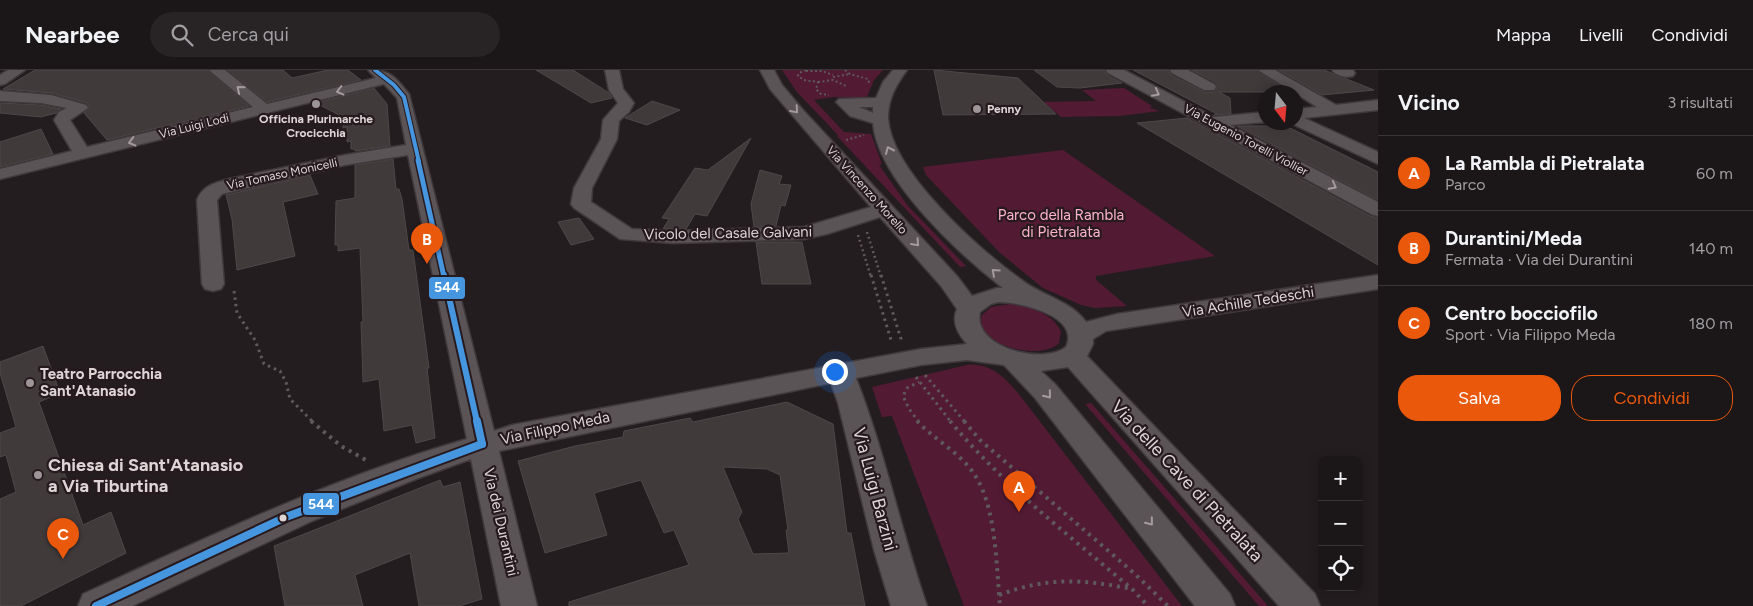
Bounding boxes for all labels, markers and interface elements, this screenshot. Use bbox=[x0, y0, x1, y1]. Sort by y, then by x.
search box bbox=[150, 12, 500, 57]
text: Nearbee bbox=[25, 20, 120, 49]
icon: search bbox=[168, 21, 196, 49]
text: Cerca qui bbox=[208, 23, 289, 46]
text: Mappa bbox=[1496, 24, 1551, 46]
text: Livelli bbox=[1579, 24, 1624, 46]
text: Condividi bbox=[1652, 24, 1728, 46]
one-way arrow bbox=[337, 85, 345, 95]
north arrow bbox=[1258, 85, 1303, 130]
one-way arrow bbox=[237, 87, 246, 95]
one-way arrow bbox=[1151, 87, 1160, 97]
text: Vicino bbox=[1398, 90, 1460, 115]
text: 3 risultati bbox=[1667, 93, 1733, 112]
marker: Officina Plurimarche Crocicchia bbox=[310, 98, 322, 110]
street label: Via Eugenio Torelli Viollier bbox=[1182, 101, 1310, 179]
place label: Penny bbox=[987, 102, 1021, 116]
marker: Penny bbox=[971, 103, 983, 115]
one-way arrow bbox=[789, 104, 798, 113]
street label: Via Luigi Lodi bbox=[158, 111, 230, 141]
place label: Officina Plurimarche Crocicchia bbox=[259, 112, 373, 140]
one-way arrow bbox=[127, 136, 136, 147]
street label: Via Vincenzo Morello bbox=[824, 143, 910, 237]
one-way arrow bbox=[885, 146, 895, 155]
text: La Rambla di Pietralata bbox=[1445, 152, 1645, 175]
street label: Via Tomaso Monicelli bbox=[225, 155, 339, 193]
text: A bbox=[1408, 164, 1420, 183]
text: 60 m bbox=[1696, 164, 1733, 183]
text: Parco bbox=[1445, 175, 1486, 194]
one-way arrow bbox=[1328, 180, 1337, 190]
park label: Parco della Rambla di Pietralata bbox=[998, 206, 1124, 241]
pin: B bbox=[411, 223, 443, 264]
street label: Vicolo del Casale Galvani bbox=[644, 223, 812, 243]
text: Durantini/Meda bbox=[1445, 227, 1582, 250]
one-way arrow bbox=[910, 238, 919, 247]
text: B bbox=[1409, 239, 1419, 258]
text: 140 m bbox=[1689, 239, 1733, 258]
text: Fermata · Via dei Durantini bbox=[1445, 250, 1633, 269]
one-way arrow bbox=[991, 269, 1000, 278]
line badge: 544 bbox=[428, 276, 466, 300]
text: 544 bbox=[434, 279, 460, 296]
street label: Via Achille Tedeschi bbox=[1181, 283, 1315, 321]
text: Centro bocciofilo bbox=[1445, 302, 1598, 325]
text: C bbox=[1408, 314, 1420, 333]
text: 180 m bbox=[1689, 314, 1733, 333]
text: Sport · Via Filippo Meda bbox=[1445, 325, 1615, 344]
your location bbox=[822, 359, 848, 385]
place label: Teatro Parrocchia Sant'Atanasio bbox=[40, 365, 162, 400]
button: Salva bbox=[1398, 375, 1561, 421]
button: Condividi bbox=[1571, 375, 1733, 421]
marker: Teatro Parrocchia Sant'Atanasio bbox=[24, 377, 36, 389]
one-way arrow bbox=[1042, 389, 1051, 398]
street label: Via delle Cave di Pietralata bbox=[1106, 396, 1268, 566]
street label: Via Filippo Meda bbox=[499, 408, 611, 448]
street label: Via Luigi Barzini bbox=[848, 425, 902, 553]
place label: Chiesa di Sant'Atanasio a Via Tiburtina bbox=[48, 454, 243, 497]
map controls bbox=[1318, 456, 1363, 591]
button: + bbox=[1318, 456, 1363, 501]
street label: Via dei Durantini bbox=[480, 466, 522, 578]
marker: Chiesa di Sant'Atanasio a Via Tiburtina bbox=[32, 469, 44, 481]
pin: A bbox=[1003, 471, 1035, 512]
line badge: 544 bbox=[302, 492, 340, 516]
text: 544 bbox=[308, 496, 334, 513]
button: − bbox=[1318, 501, 1363, 546]
unlabelled marker bbox=[278, 513, 288, 523]
one-way arrow bbox=[1144, 516, 1153, 525]
pin: C bbox=[47, 518, 79, 559]
button: locate bbox=[1318, 546, 1363, 591]

